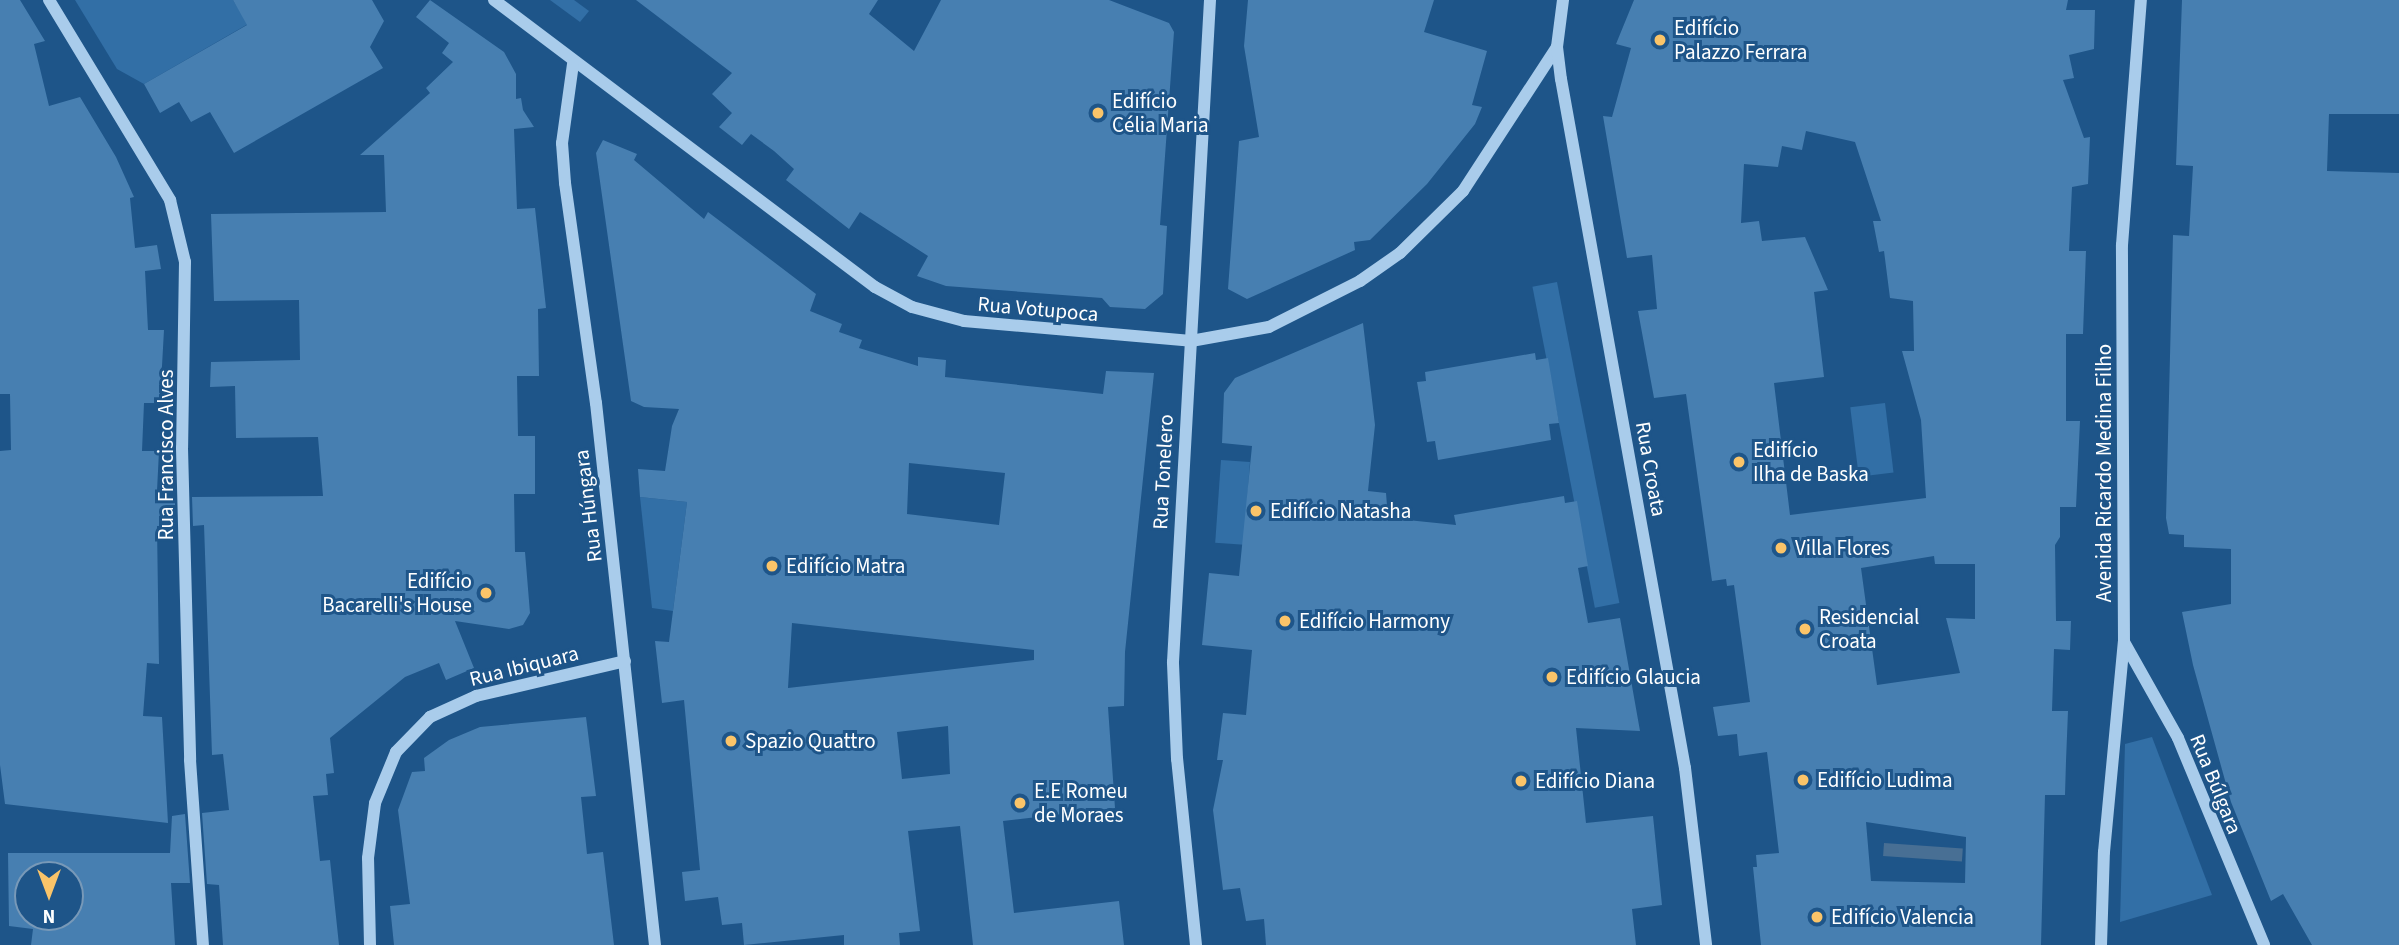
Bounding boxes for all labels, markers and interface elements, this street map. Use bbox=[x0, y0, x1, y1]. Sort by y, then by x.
place label: Edifício Palazzo Ferrara bbox=[1674, 15, 1807, 65]
marker: Edifício Palazzo Ferrara bbox=[1652, 32, 1668, 48]
place label: Edifício Célia Maria bbox=[1112, 88, 1209, 138]
marker: Edifício Célia Maria bbox=[1090, 105, 1106, 121]
street label: Rua Votupoca bbox=[977, 291, 1099, 327]
street label: Avenida Ricardo Medina Filho bbox=[2091, 344, 2117, 602]
street label: Rua Francisco Alves bbox=[153, 370, 179, 540]
street label: Rua Tonelero bbox=[1147, 414, 1179, 530]
street label: Rua Croata bbox=[1630, 420, 1672, 518]
place label: Edifício Ilha de Baska bbox=[1753, 437, 1869, 487]
street label: Rua Húngara bbox=[569, 448, 607, 564]
marker: Edifício Ilha de Baska bbox=[1731, 454, 1747, 470]
place label: Edifício Natasha bbox=[1270, 498, 1411, 524]
marker: Edifício Natasha bbox=[1248, 503, 1264, 519]
place label: Villa Flores bbox=[1795, 535, 1890, 561]
marker: Villa Flores bbox=[1773, 540, 1789, 556]
place label: Edifício Matra bbox=[786, 553, 905, 579]
marker: Edifício Matra bbox=[764, 558, 780, 574]
place label: Edifício Bacarelli's House bbox=[322, 568, 472, 618]
marker: Edifício Bacarelli's House bbox=[478, 585, 494, 601]
place label: Residencial Croata bbox=[1819, 604, 1919, 654]
place label: Edifício Harmony bbox=[1299, 608, 1450, 634]
marker: Edifício Harmony bbox=[1277, 613, 1293, 629]
marker: Residencial Croata bbox=[1797, 621, 1813, 637]
street label: Rua Ibiquara bbox=[467, 640, 581, 692]
place label: Edifício Glaucia bbox=[1566, 664, 1701, 690]
marker: Edifício Glaucia bbox=[1544, 669, 1560, 685]
place label: Spazio Quattro bbox=[745, 728, 876, 754]
street label: Rua Búlgara bbox=[2185, 730, 2247, 838]
marker: Spazio Quattro bbox=[723, 733, 739, 749]
place label: Edifício Ludima bbox=[1817, 767, 1953, 793]
place label: Edifício Diana bbox=[1535, 768, 1655, 794]
marker: Edifício Ludima bbox=[1795, 772, 1811, 788]
marker: Edifício Diana bbox=[1513, 773, 1529, 789]
place label: E.E Romeu de Moraes bbox=[1034, 778, 1128, 828]
marker: E.E Romeu de Moraes bbox=[1012, 795, 1028, 811]
north arrow bbox=[14, 861, 84, 931]
text: N bbox=[43, 902, 55, 929]
place label: Edifício Valencia bbox=[1831, 904, 1974, 930]
marker: Edifício Valencia bbox=[1809, 909, 1825, 925]

